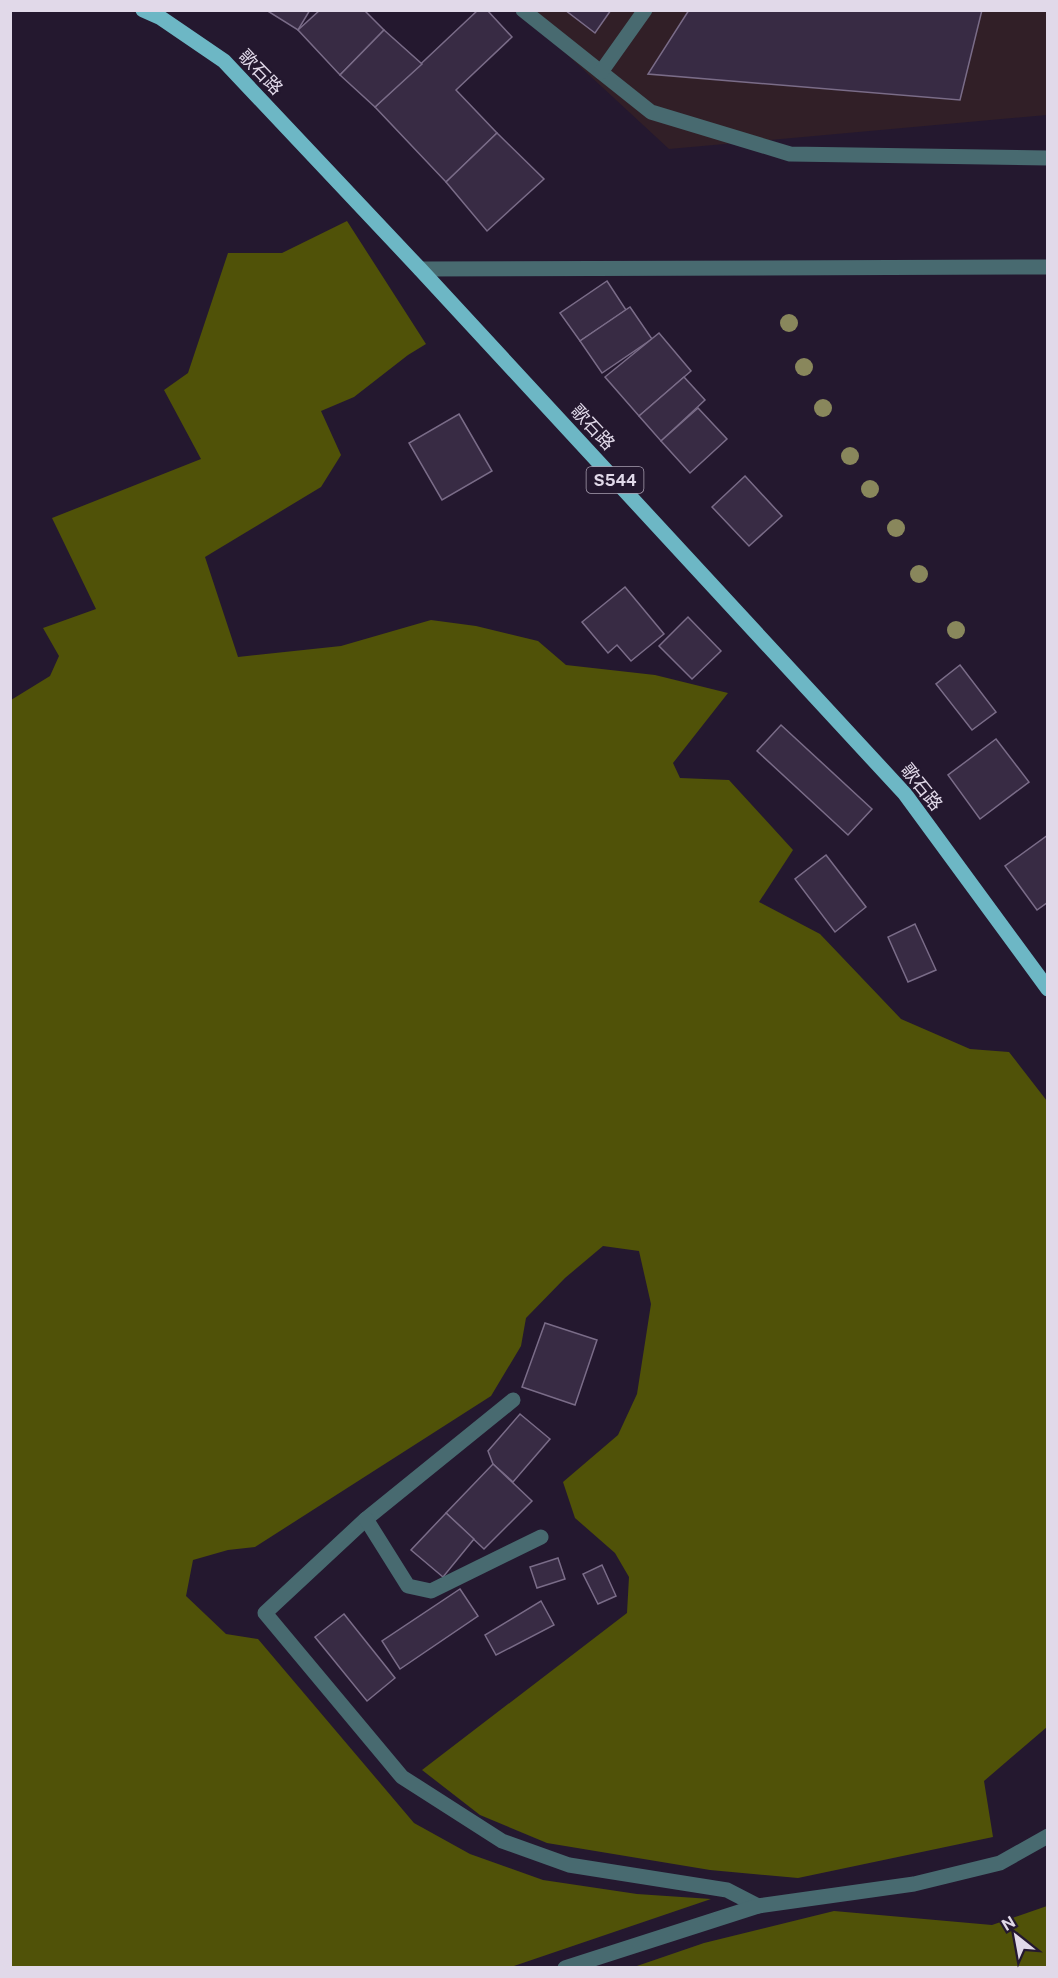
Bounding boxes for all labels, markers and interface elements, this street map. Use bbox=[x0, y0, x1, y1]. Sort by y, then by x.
street label: 歌石路 bbox=[235, 45, 287, 99]
street label: 歌石路 bbox=[567, 400, 619, 454]
road number: S544 bbox=[586, 467, 644, 493]
street label: 歌石路 bbox=[897, 759, 947, 815]
north arrow bbox=[986, 1906, 1046, 1966]
text: N bbox=[998, 1912, 1019, 1935]

